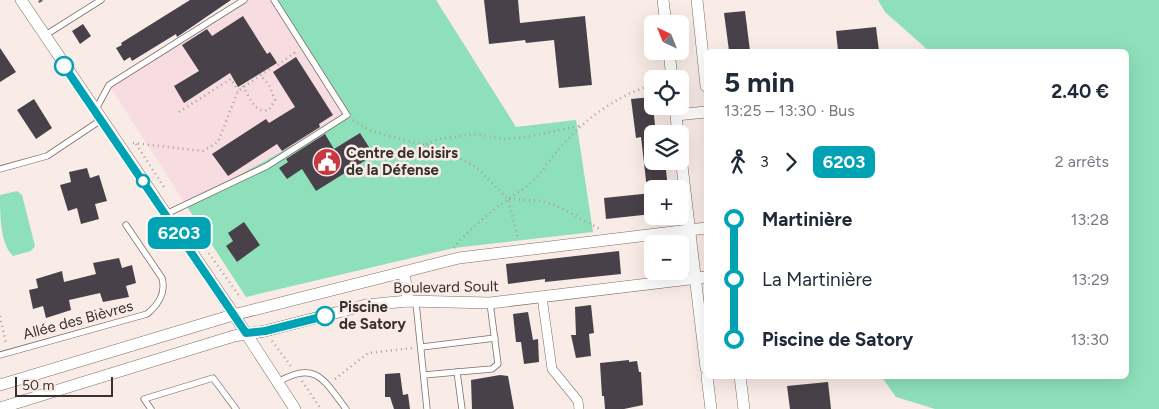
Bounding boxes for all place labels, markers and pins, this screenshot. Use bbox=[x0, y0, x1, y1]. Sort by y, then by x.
unlabelled marker bbox=[54, 56, 74, 76]
place label: Centre de loisirs de la Défense bbox=[346, 144, 458, 179]
public building icon: Centre de loisirs de la Défense bbox=[312, 147, 342, 177]
unlabelled marker bbox=[136, 174, 150, 188]
place label: Piscine de Satory bbox=[339, 298, 406, 333]
marker: Piscine de Satory bbox=[315, 306, 335, 326]

